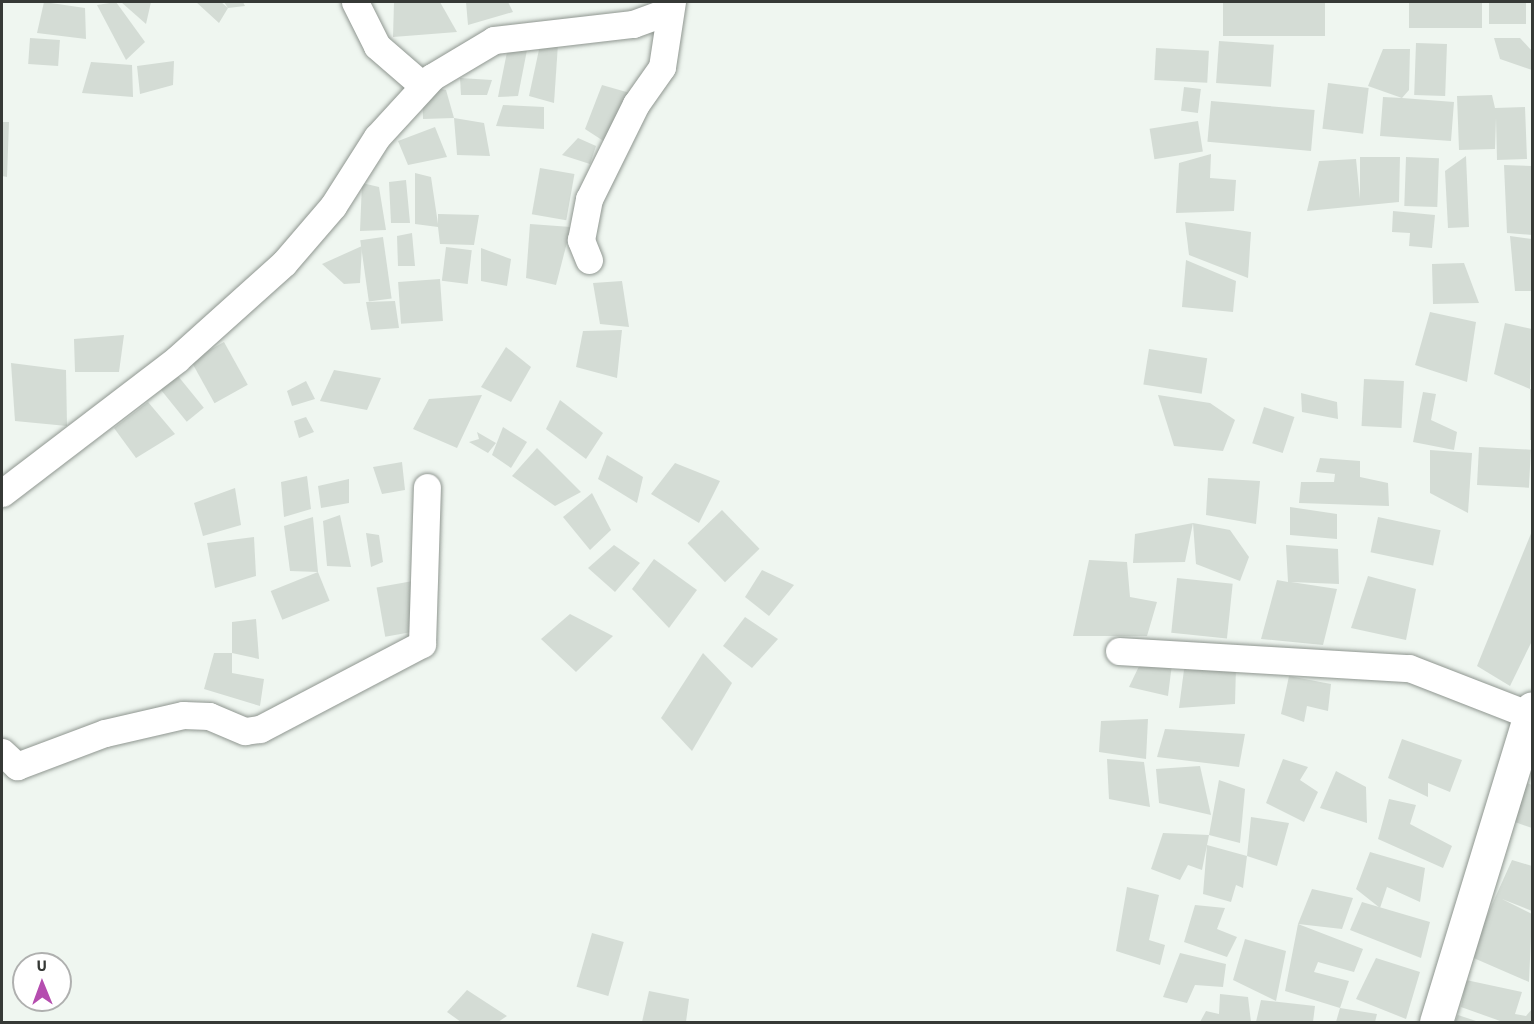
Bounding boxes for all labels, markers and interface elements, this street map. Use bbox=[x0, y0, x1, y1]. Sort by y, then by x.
north arrow bbox=[12, 952, 72, 1012]
text: U bbox=[36, 955, 47, 977]

